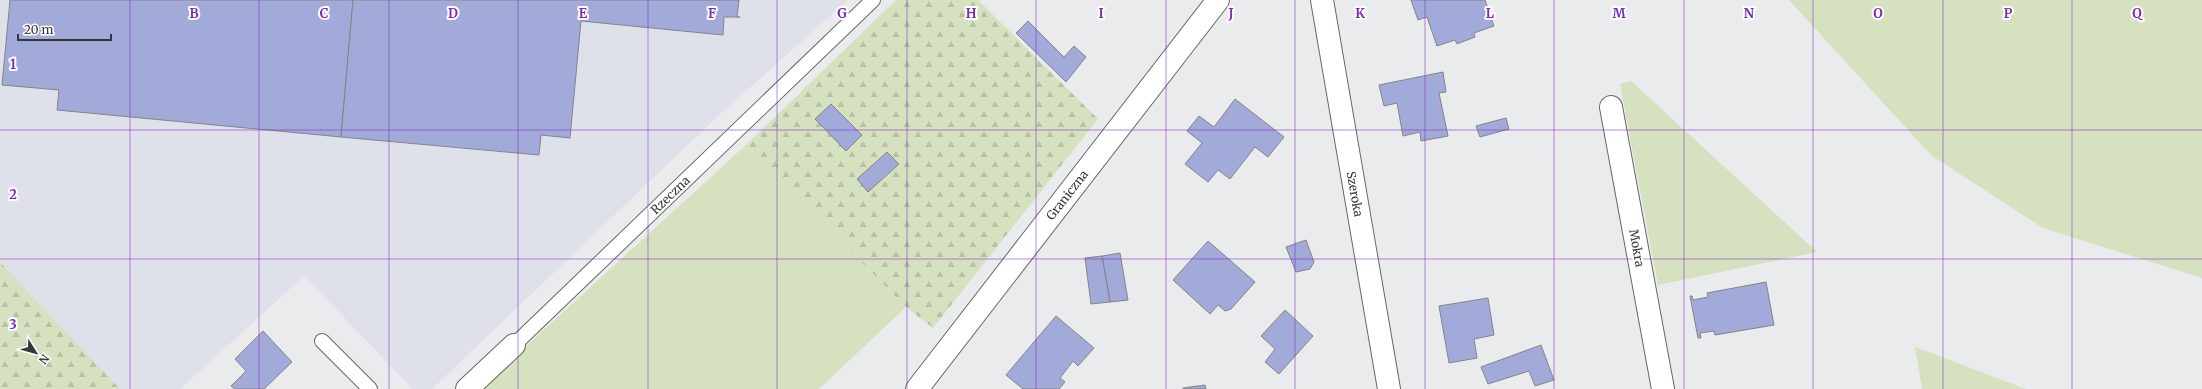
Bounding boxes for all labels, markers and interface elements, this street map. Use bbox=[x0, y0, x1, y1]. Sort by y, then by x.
text: B bbox=[189, 5, 199, 22]
text: C bbox=[320, 5, 329, 22]
text: D bbox=[448, 5, 458, 22]
text: E bbox=[579, 5, 588, 22]
text: F bbox=[708, 5, 716, 22]
text: G bbox=[837, 5, 847, 22]
text: H bbox=[966, 5, 977, 22]
text: I bbox=[1098, 5, 1104, 22]
text: J bbox=[1227, 5, 1234, 22]
text: K bbox=[1355, 5, 1365, 22]
text: L bbox=[1486, 5, 1495, 22]
text: M bbox=[1612, 5, 1626, 22]
text: N bbox=[1744, 5, 1755, 22]
text: O bbox=[1873, 5, 1883, 22]
text: P bbox=[2004, 5, 2013, 22]
text: Q bbox=[2132, 5, 2143, 22]
scale bar bbox=[18, 16, 111, 42]
text: 20 m bbox=[24, 22, 53, 37]
text: 1 bbox=[10, 56, 16, 73]
street label: Graniczna bbox=[1043, 167, 1091, 223]
street label: Szeroka bbox=[1344, 170, 1366, 218]
street label: Rzeczna bbox=[647, 172, 693, 217]
text: 2 bbox=[9, 186, 17, 203]
street label: Mokra bbox=[1626, 228, 1648, 269]
text: 3 bbox=[9, 316, 17, 333]
north arrow bbox=[16, 333, 56, 373]
text: N bbox=[36, 351, 52, 367]

